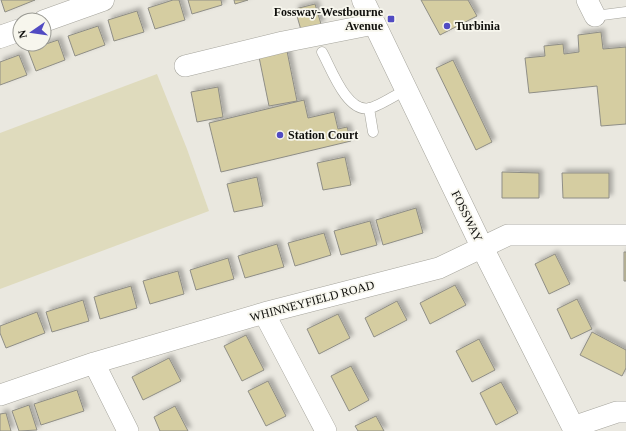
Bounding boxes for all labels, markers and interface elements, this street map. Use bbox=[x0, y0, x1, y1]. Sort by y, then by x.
place label: Fossway-Westbourne Avenue bbox=[274, 5, 384, 33]
north arrow bbox=[12, 12, 52, 52]
marker: Fossway-Westbourne Avenue bbox=[386, 14, 396, 24]
place label: Turbinia bbox=[455, 19, 500, 33]
marker: Turbinia bbox=[442, 21, 452, 31]
text: N bbox=[16, 29, 29, 39]
place label: Station Court bbox=[288, 128, 358, 142]
marker: Station Court bbox=[275, 130, 285, 140]
street label: FOSSWAY bbox=[449, 188, 485, 244]
street label: WHINNEYFIELD ROAD bbox=[248, 278, 376, 324]

